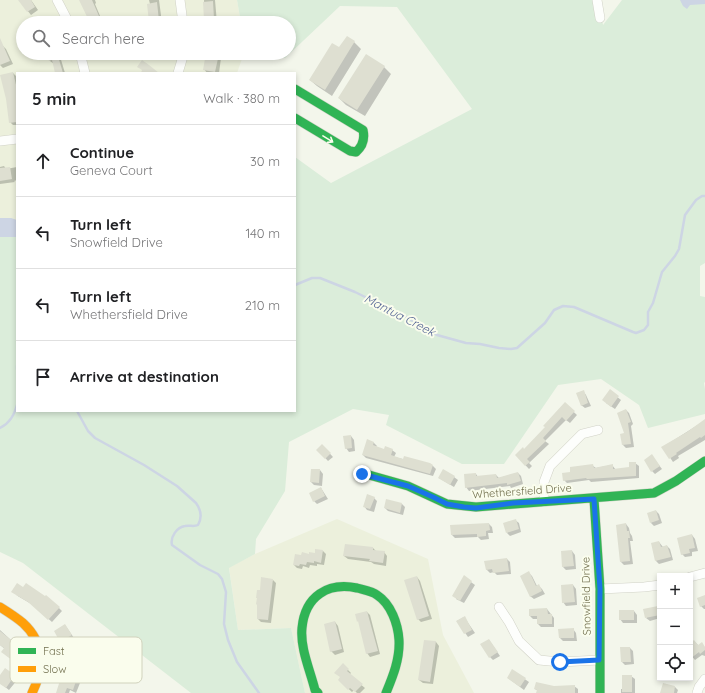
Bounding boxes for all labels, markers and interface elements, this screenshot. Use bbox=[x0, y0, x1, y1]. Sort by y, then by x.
search box bbox=[16, 16, 296, 60]
icon: search bbox=[30, 27, 52, 49]
text: Search here bbox=[62, 29, 145, 48]
text: 5 min bbox=[32, 88, 76, 109]
text: Walk · 380 m bbox=[203, 90, 280, 106]
one-way arrow bbox=[322, 135, 333, 143]
text: Continue bbox=[70, 143, 134, 162]
icon: ahead bbox=[32, 150, 54, 172]
text: 30 m bbox=[250, 153, 280, 169]
text: Geneva Court bbox=[70, 162, 153, 178]
text: Turn left bbox=[70, 215, 132, 234]
icon: left bbox=[32, 222, 54, 244]
text: 140 m bbox=[245, 225, 280, 241]
text: Snowfield Drive bbox=[70, 234, 163, 250]
text: Turn left bbox=[70, 287, 132, 306]
water label: Mantua Creek bbox=[362, 291, 439, 340]
icon: left bbox=[32, 294, 54, 316]
text: 210 m bbox=[245, 297, 280, 313]
text: Whethersfield Drive bbox=[70, 306, 188, 322]
icon: arrive bbox=[32, 366, 54, 388]
text: Arrive at destination bbox=[70, 367, 219, 386]
route end bbox=[353, 465, 371, 483]
street label: Whethersfield Drive bbox=[472, 481, 572, 501]
street label: Snowfield Drive bbox=[578, 557, 594, 635]
map controls bbox=[657, 573, 693, 681]
button: + bbox=[657, 573, 693, 609]
button: − bbox=[657, 609, 693, 645]
legend bbox=[10, 637, 142, 683]
text: Fast bbox=[43, 644, 65, 658]
button: locate bbox=[657, 645, 693, 681]
route start bbox=[551, 653, 569, 671]
text: Slow bbox=[43, 662, 67, 676]

